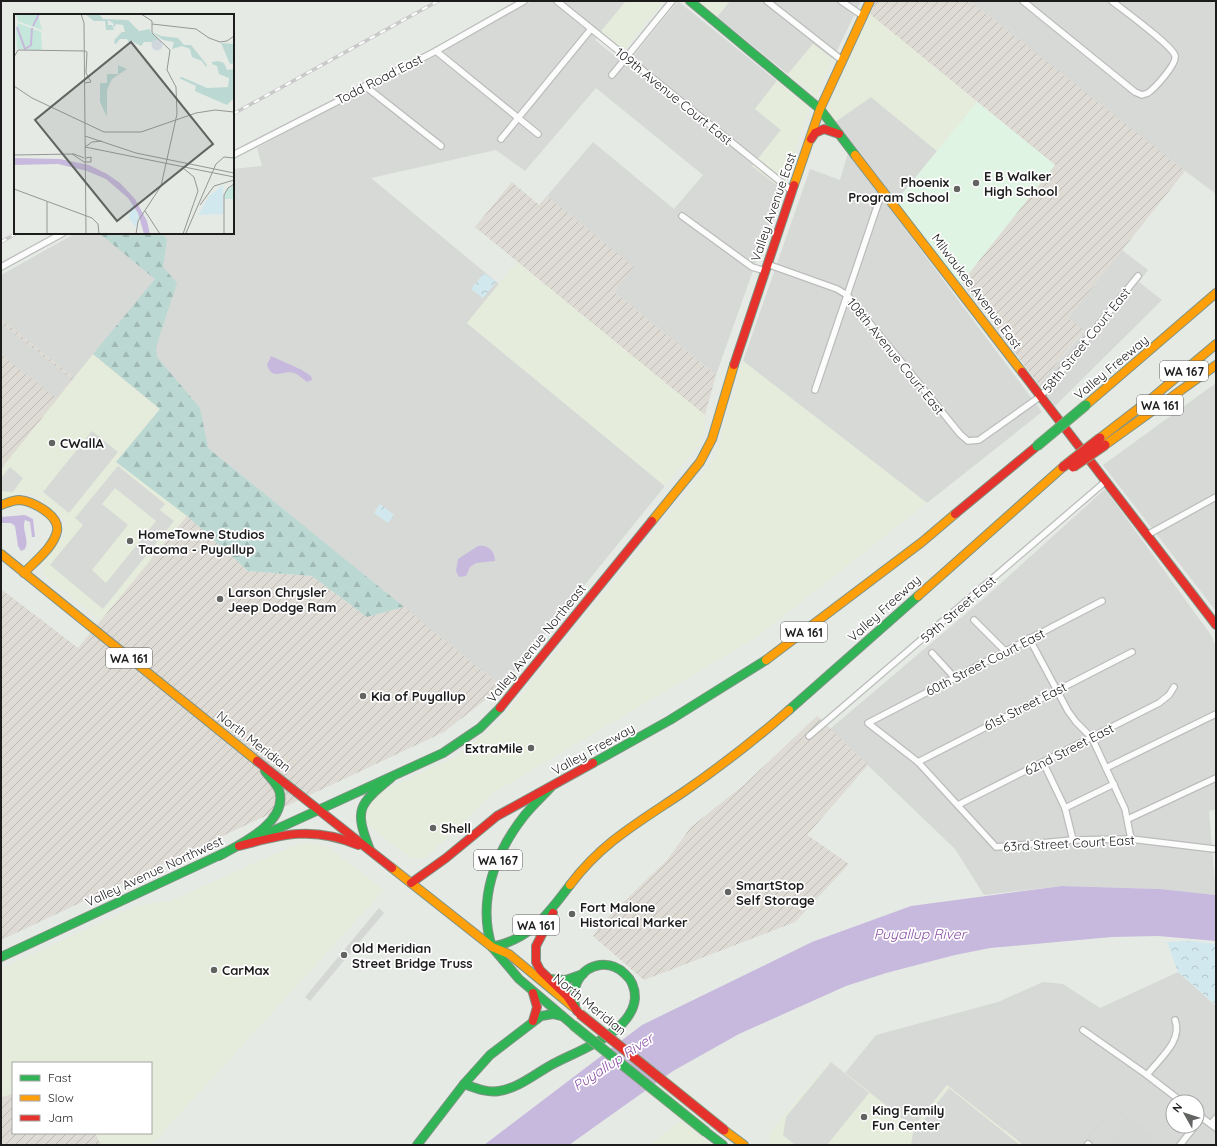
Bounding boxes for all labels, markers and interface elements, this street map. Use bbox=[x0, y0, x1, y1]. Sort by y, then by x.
inset map bbox=[14, 14, 234, 234]
street label: 109th Avenue Court East bbox=[612, 44, 736, 148]
street label: Todd Road East bbox=[333, 50, 425, 108]
street label: Valley Avenue East bbox=[747, 150, 799, 264]
place label: E B Walker High School bbox=[984, 168, 1058, 199]
place label: Phoenix Program School bbox=[848, 174, 950, 205]
marker: E B Walker High School bbox=[971, 178, 981, 188]
marker: Phoenix Program School bbox=[952, 184, 962, 194]
street label: Milwaukee Avenue East bbox=[928, 230, 1026, 352]
street label: 58th Street Court East bbox=[1039, 284, 1133, 396]
street label: 108th Avenue Court East bbox=[844, 294, 948, 418]
street label: Valley Freeway bbox=[1071, 331, 1151, 403]
road number: WA 167 bbox=[1160, 361, 1208, 381]
road number: WA 161 bbox=[1137, 395, 1183, 415]
place label: CWallA bbox=[60, 435, 104, 451]
marker: CWallA bbox=[47, 438, 57, 448]
place label: HomeTowne Studios Tacoma - Puyallup bbox=[138, 526, 265, 557]
marker: HomeTowne Studios Tacoma - Puyallup bbox=[125, 536, 135, 546]
street label: Valley Freeway bbox=[844, 571, 924, 645]
street label: 59th Street East bbox=[917, 572, 999, 646]
street label: Valley Avenue Northeast bbox=[483, 580, 589, 706]
place label: Larson Chrysler Jeep Dodge Ram bbox=[228, 584, 336, 615]
marker: Larson Chrysler Jeep Dodge Ram bbox=[215, 594, 225, 604]
road number: WA 161 bbox=[781, 622, 827, 642]
street label: 60th Street Court East bbox=[923, 625, 1047, 699]
road number: WA 161 bbox=[106, 648, 152, 668]
street label: 61st Street East bbox=[981, 678, 1069, 734]
place label: Kia of Puyallup bbox=[371, 688, 466, 704]
marker: Kia of Puyallup bbox=[358, 691, 368, 701]
street label: North Meridian bbox=[214, 707, 294, 775]
street label: Valley Freeway bbox=[549, 720, 637, 778]
street label: 62nd Street East bbox=[1022, 720, 1116, 778]
place label: ExtraMile bbox=[465, 740, 523, 756]
marker: ExtraMile bbox=[526, 743, 536, 753]
place label: Shell bbox=[441, 820, 471, 836]
marker: Shell bbox=[428, 823, 438, 833]
street label: Valley Avenue Northwest bbox=[83, 832, 225, 910]
street label: 63rd Street Court East bbox=[1003, 832, 1135, 854]
road number: WA 167 bbox=[474, 850, 522, 870]
place label: SmartStop Self Storage bbox=[736, 877, 815, 908]
marker: SmartStop Self Storage bbox=[723, 887, 733, 897]
place label: Fort Malone Historical Marker bbox=[580, 899, 688, 930]
marker: Fort Malone Historical Marker bbox=[567, 909, 577, 919]
road number: WA 161 bbox=[513, 915, 559, 935]
water label: Puyallup River bbox=[874, 925, 968, 943]
place label: Old Meridian Street Bridge Truss bbox=[352, 940, 473, 971]
marker: Old Meridian Street Bridge Truss bbox=[339, 950, 349, 960]
place label: CarMax bbox=[222, 962, 270, 978]
marker: CarMax bbox=[209, 965, 219, 975]
street label: North Meridian bbox=[550, 970, 630, 1038]
water label: Puyallup River bbox=[569, 1028, 658, 1095]
legend bbox=[12, 1062, 152, 1134]
text: Fast bbox=[48, 1070, 72, 1085]
text: Slow bbox=[48, 1090, 74, 1105]
north arrow bbox=[1165, 1094, 1205, 1134]
text: N bbox=[1169, 1100, 1185, 1115]
place label: King Family Fun Center bbox=[872, 1102, 944, 1133]
text: Jam bbox=[48, 1110, 73, 1125]
marker: King Family Fun Center bbox=[859, 1112, 869, 1122]

